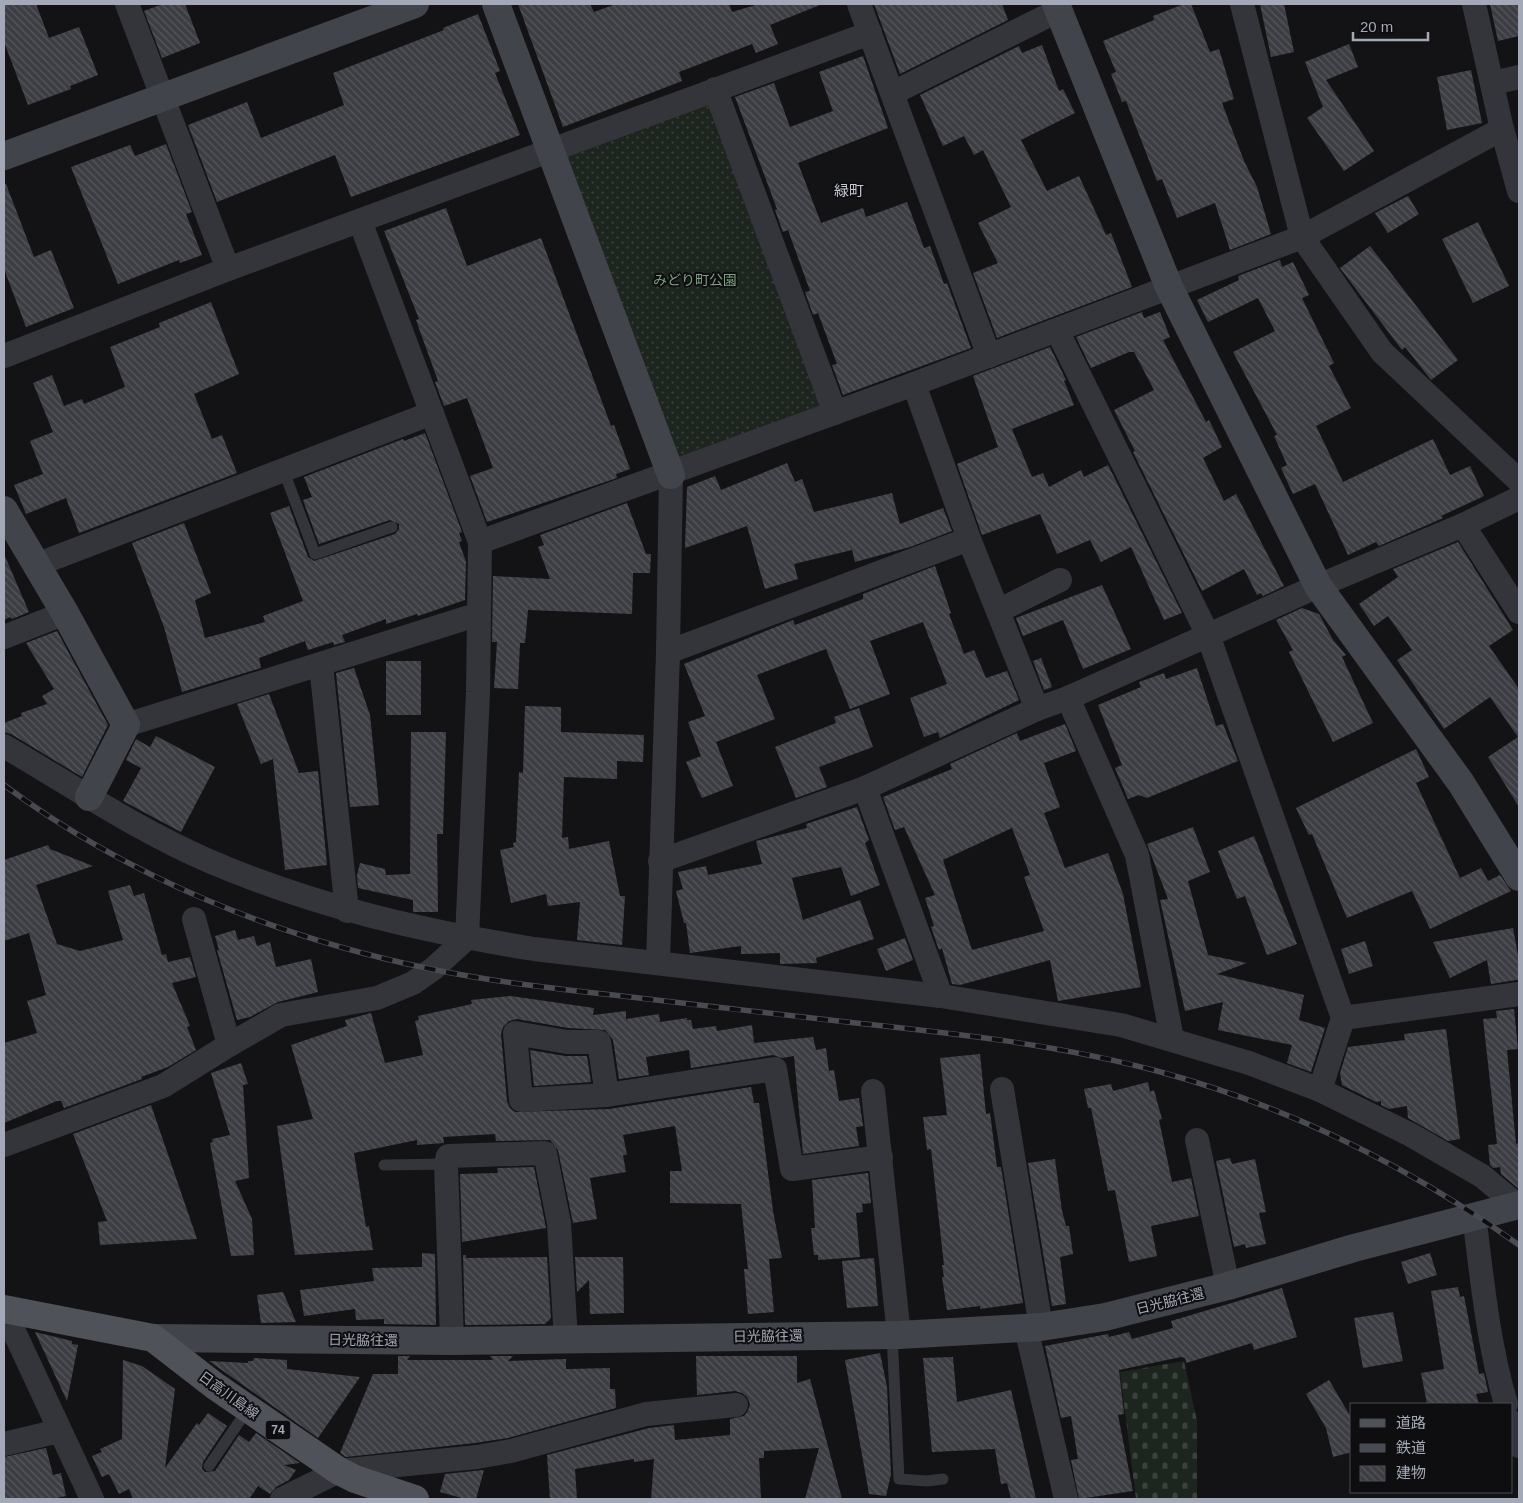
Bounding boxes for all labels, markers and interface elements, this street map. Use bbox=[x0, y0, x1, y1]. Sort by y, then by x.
scale bar bbox=[1353, 10, 1428, 42]
text: 20 m bbox=[1360, 18, 1393, 35]
district label: 緑町 bbox=[834, 182, 864, 199]
park label: みどり町公園 bbox=[653, 272, 737, 288]
street label: 日光脇往還 bbox=[1134, 1285, 1206, 1317]
street label: 日光脇往還 bbox=[733, 1327, 803, 1345]
street label: 日光脇往還 bbox=[328, 1331, 398, 1349]
street label: 日高川島線 bbox=[196, 1368, 262, 1422]
legend bbox=[1350, 1403, 1513, 1493]
text: 道路 bbox=[1396, 1414, 1426, 1431]
road number: 74 bbox=[266, 1420, 290, 1440]
text: 鉄道 bbox=[1396, 1439, 1426, 1456]
text: 建物 bbox=[1396, 1464, 1426, 1481]

